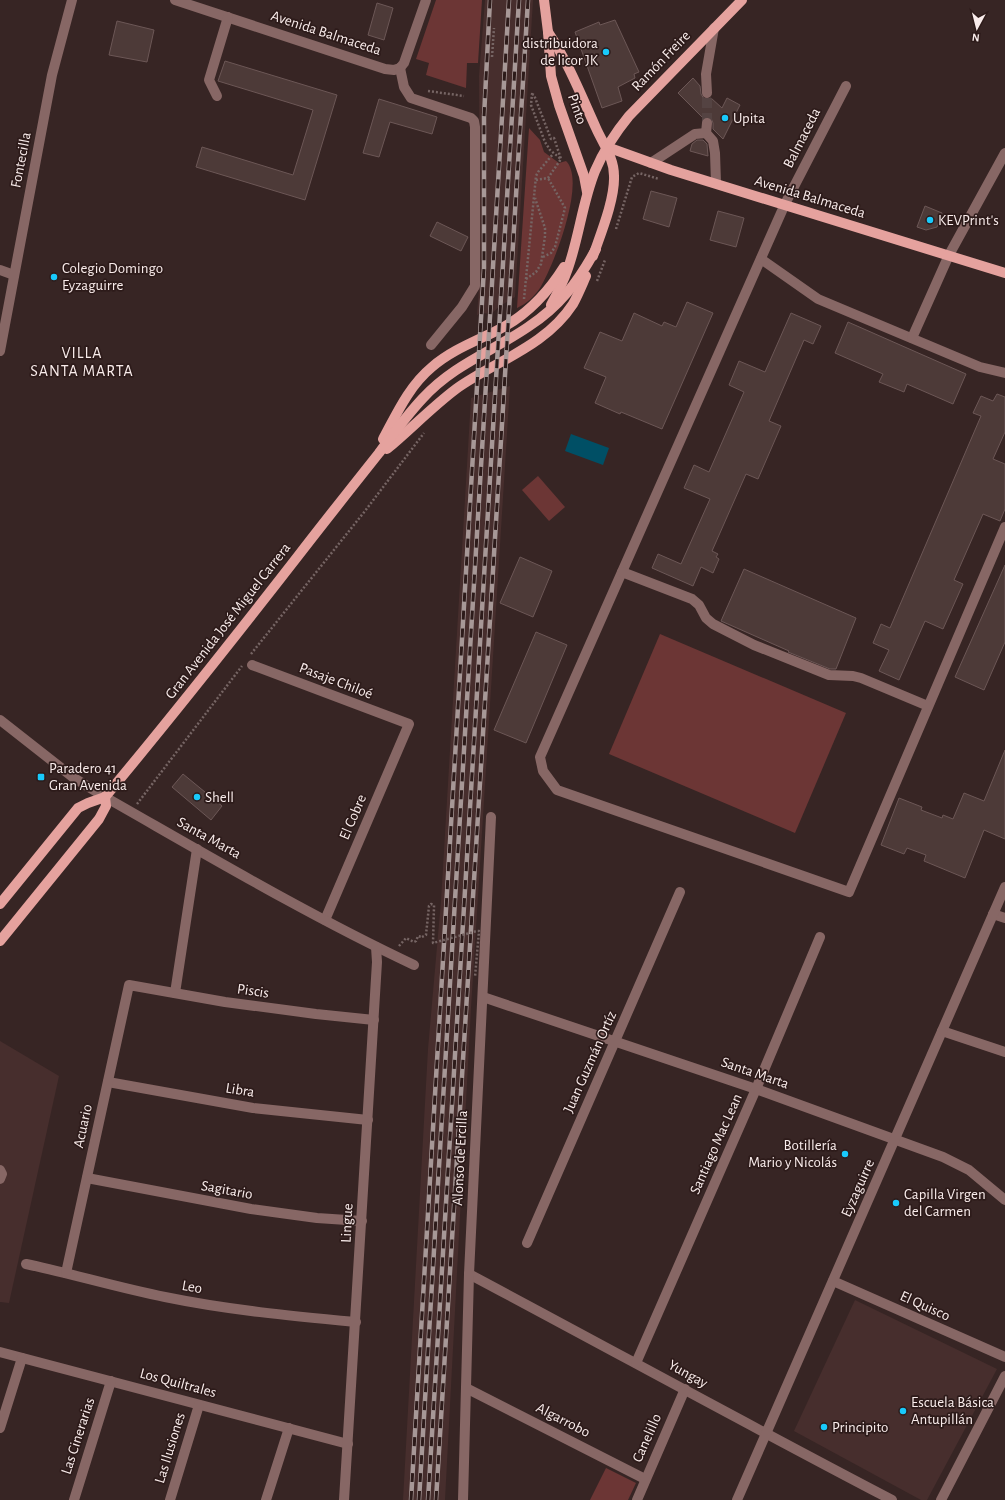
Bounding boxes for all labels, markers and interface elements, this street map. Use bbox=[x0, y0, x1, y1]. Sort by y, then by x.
street label: Avenida Balmaceda bbox=[269, 8, 383, 58]
north arrow bbox=[957, 8, 997, 48]
street label: Ramón Freire bbox=[629, 28, 693, 94]
text: N bbox=[971, 32, 980, 43]
place label: distribuidora de licor JK bbox=[522, 36, 599, 68]
marker: distribuidora de licor JK bbox=[601, 47, 611, 57]
street label: Pinto bbox=[565, 92, 589, 126]
street label: Balmaceda bbox=[781, 106, 823, 170]
place label: Upita bbox=[733, 111, 765, 126]
marker: Upita bbox=[720, 113, 730, 123]
street label: Fontecilla bbox=[8, 131, 34, 189]
street label: Avenida Balmaceda bbox=[753, 173, 867, 221]
place label: KEVPrint's bbox=[938, 213, 999, 228]
marker: KEVPrint's bbox=[925, 215, 935, 225]
place label: Colegio Domingo Eyzaguirre bbox=[62, 261, 163, 293]
marker: Colegio Domingo Eyzaguirre bbox=[49, 272, 59, 282]
district label: VILLA SANTA MARTA bbox=[30, 345, 134, 379]
street label: Gran Avenida José Miguel Carrera bbox=[163, 540, 293, 702]
street label: Pasaje Chiloé bbox=[297, 660, 375, 702]
place label: Paradero 41 Gran Avenida bbox=[49, 761, 127, 793]
marker: Paradero 41 Gran Avenida bbox=[36, 772, 46, 782]
place label: Shell bbox=[205, 790, 234, 805]
marker: Shell bbox=[192, 792, 202, 802]
street label: El Cobre bbox=[337, 792, 369, 842]
street label: Santa Marta bbox=[175, 814, 244, 862]
street label: Piscis bbox=[236, 981, 270, 1001]
street label: Juan Guzmán Ortíz bbox=[561, 1009, 619, 1115]
street label: Santa Marta bbox=[719, 1054, 791, 1092]
street label: Libra bbox=[224, 1080, 256, 1100]
street label: Santiago Mac Lean bbox=[687, 1092, 745, 1196]
street label: Acuario bbox=[71, 1103, 95, 1149]
street label: Alonso de Ercilla bbox=[450, 1110, 470, 1206]
place label: Botillería Mario y Nicolás bbox=[748, 1138, 837, 1170]
marker: Botillería Mario y Nicolás bbox=[840, 1149, 850, 1159]
street label: Eyzaguirre bbox=[839, 1157, 877, 1219]
street label: Sagitario bbox=[200, 1178, 254, 1202]
place label: Capilla Virgen del Carmen bbox=[904, 1187, 986, 1219]
marker: Capilla Virgen del Carmen bbox=[891, 1198, 901, 1208]
street label: Lingue bbox=[338, 1203, 356, 1243]
street label: Leo bbox=[181, 1278, 203, 1296]
street label: El Quisco bbox=[898, 1288, 952, 1324]
street label: Yungay bbox=[666, 1357, 711, 1391]
street label: Los Quiltrales bbox=[138, 1366, 218, 1400]
place label: Escuela Básica Antupillán bbox=[911, 1395, 994, 1427]
street label: Las Cinerarias bbox=[59, 1396, 97, 1476]
street label: Algarrobo bbox=[534, 1400, 592, 1440]
marker: Escuela Básica Antupillán bbox=[898, 1406, 908, 1416]
street label: Las Ilusiones bbox=[152, 1411, 188, 1485]
street label: Canelillo bbox=[630, 1411, 664, 1465]
place label: Principito bbox=[832, 1420, 888, 1435]
marker: Principito bbox=[819, 1422, 829, 1432]

